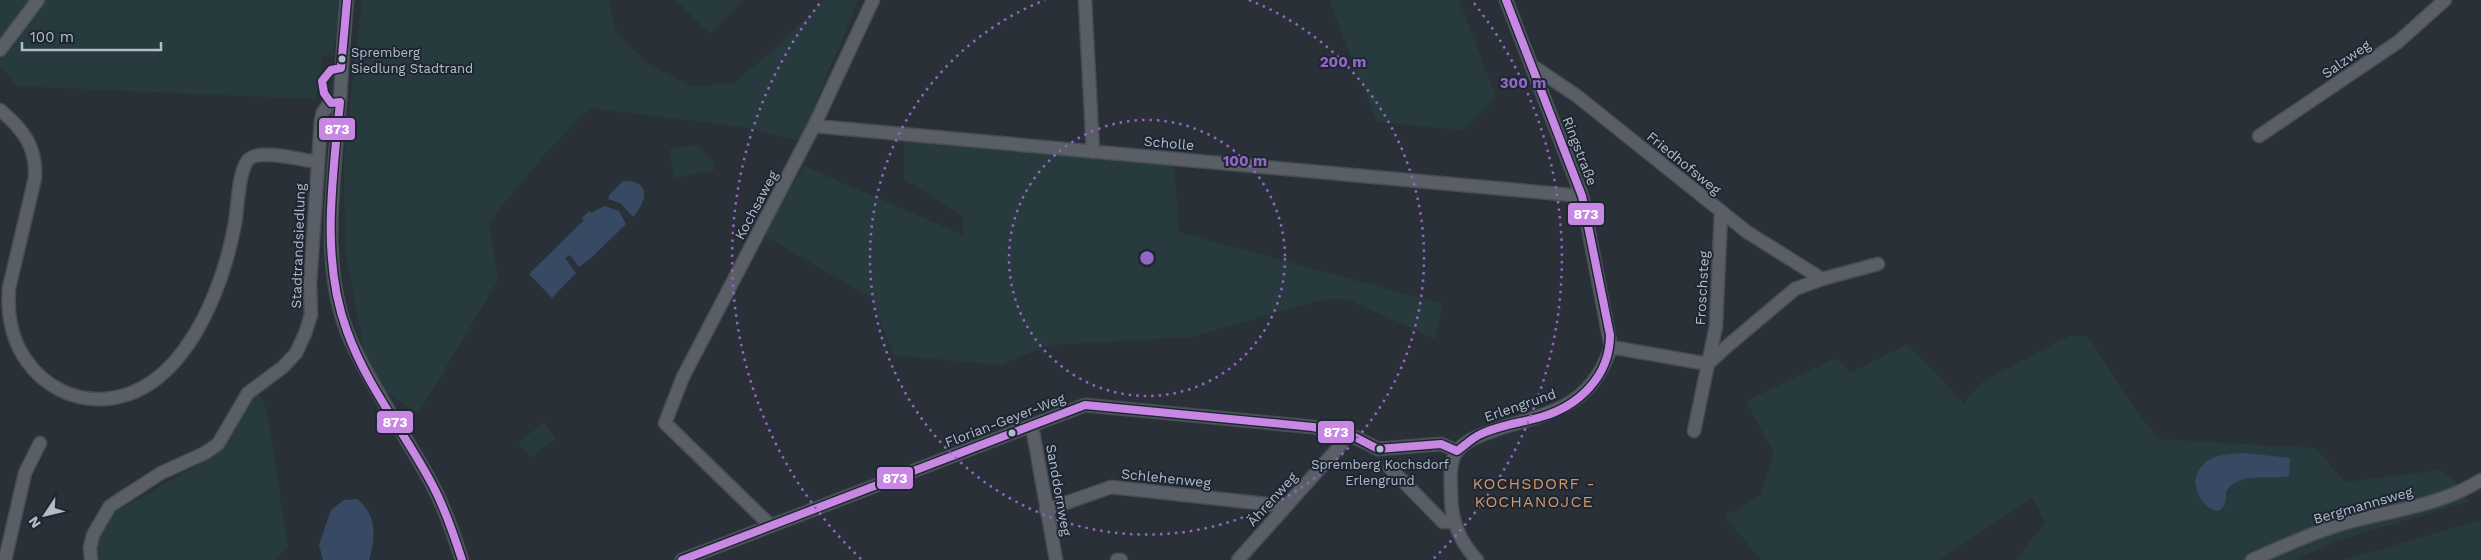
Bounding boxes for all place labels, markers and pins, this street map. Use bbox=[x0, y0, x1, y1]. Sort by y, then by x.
place label: Spremberg Siedlung Stadtrand bbox=[351, 45, 473, 76]
marker: Spremberg Siedlung Stadtrand bbox=[337, 54, 347, 64]
centre of rings bbox=[1138, 249, 1156, 267]
unlabelled marker bbox=[1007, 428, 1017, 438]
marker: Spremberg Kochsdorf Erlengrund bbox=[1375, 444, 1385, 454]
place label: Spremberg Kochsdorf Erlengrund bbox=[1311, 457, 1449, 488]

